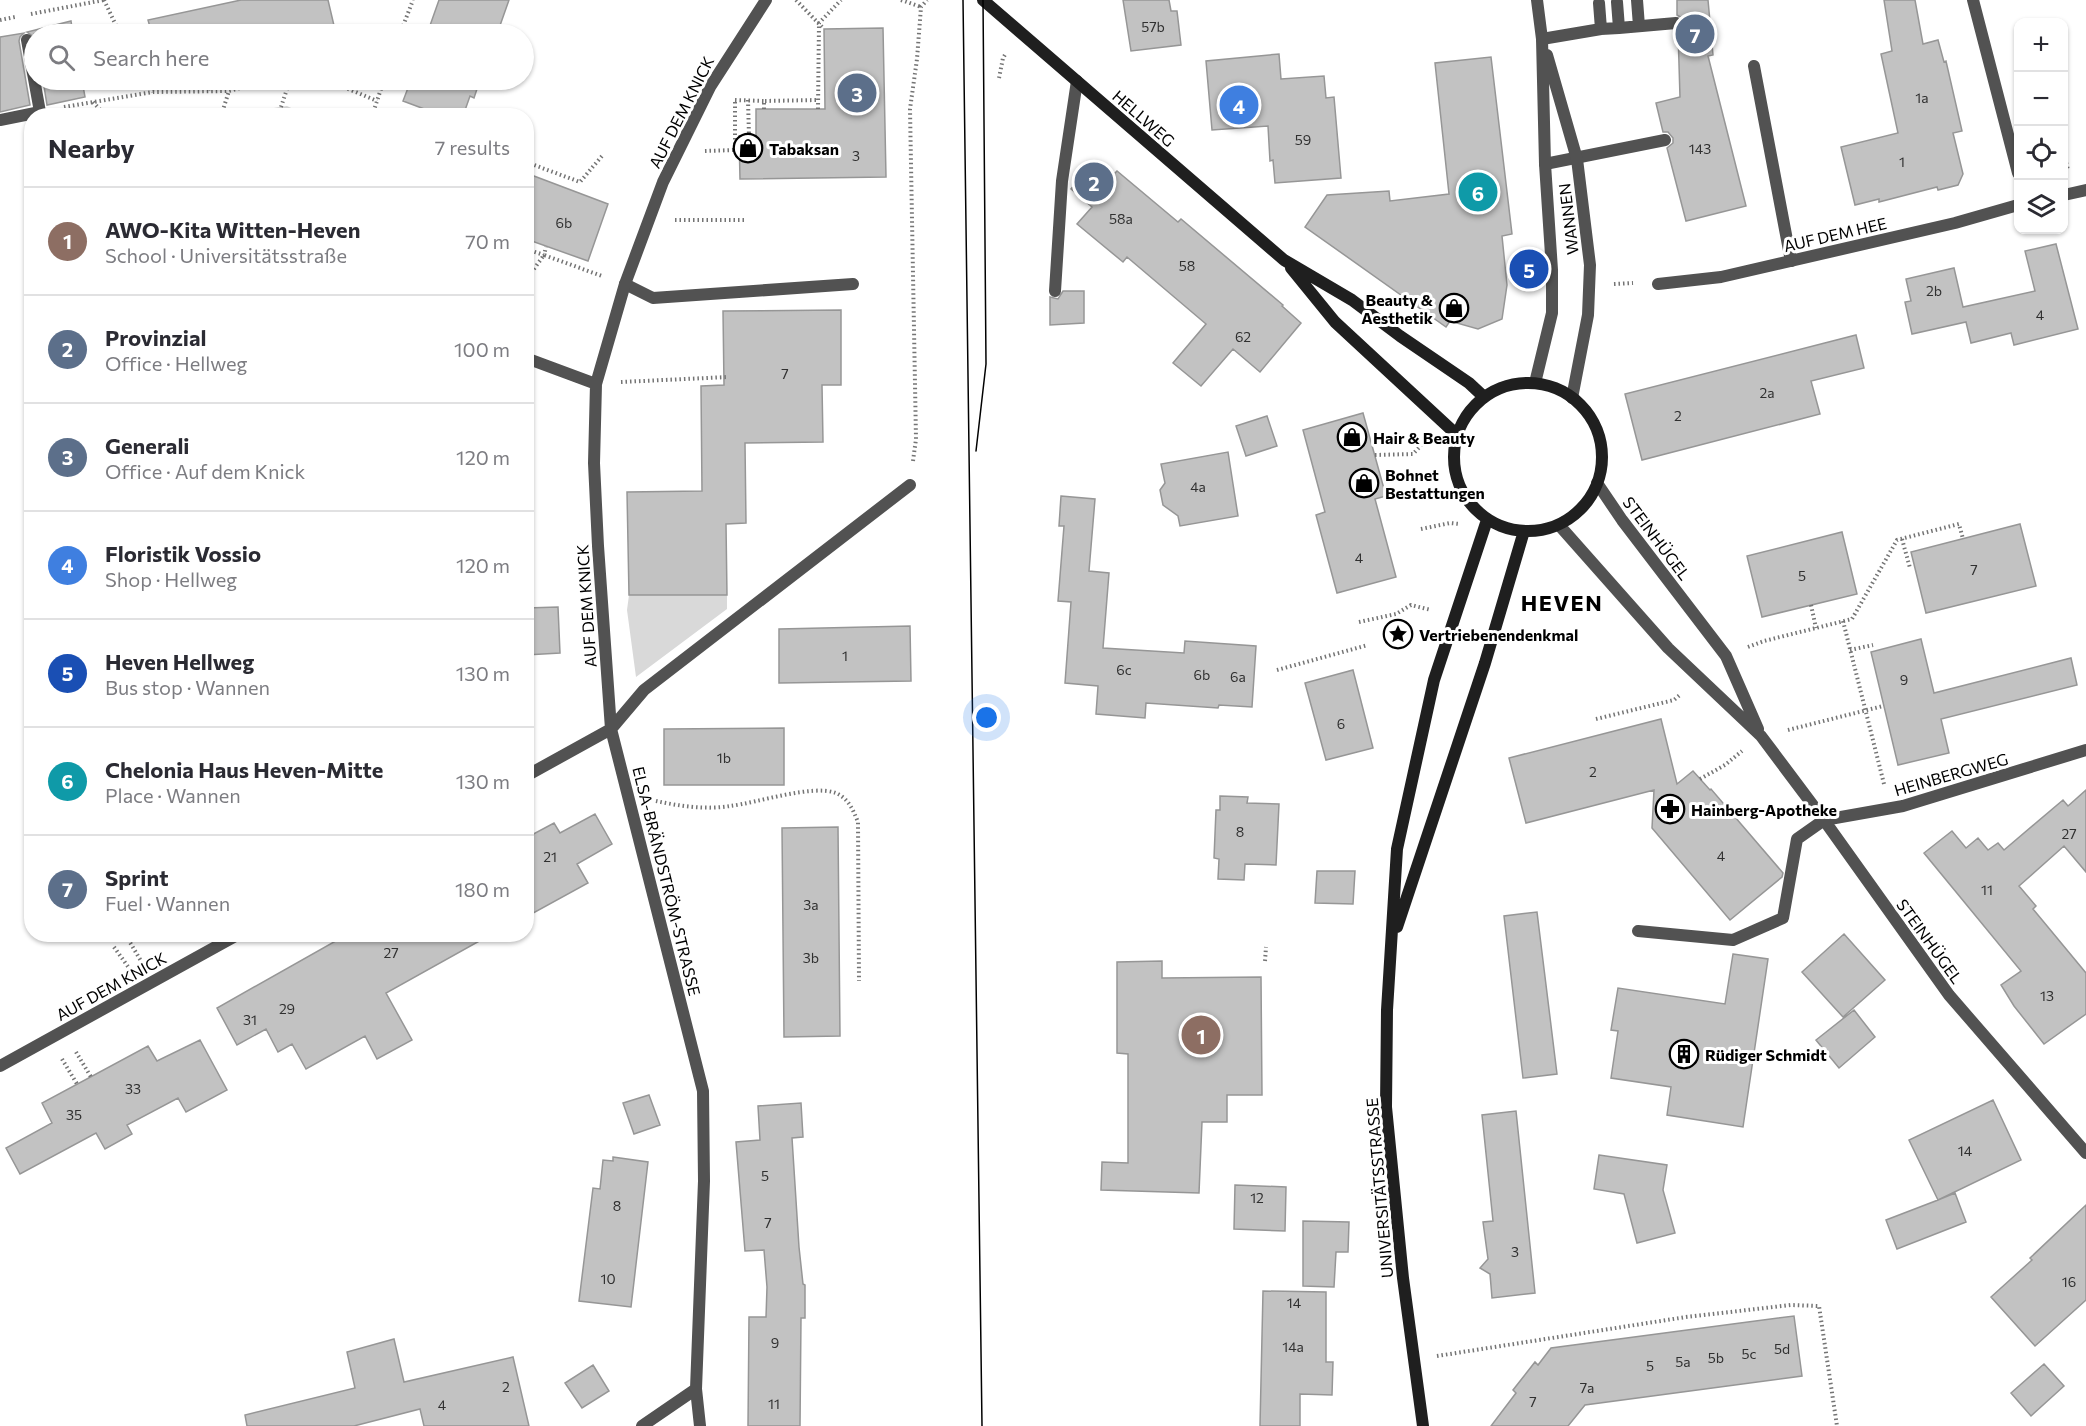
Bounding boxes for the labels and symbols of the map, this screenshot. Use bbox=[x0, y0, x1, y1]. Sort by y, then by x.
pin: 7 bbox=[1676, 12, 1714, 57]
house number: 57b bbox=[1141, 18, 1165, 35]
street label: AUF DEM KNICK bbox=[645, 53, 718, 171]
pin: 3 bbox=[838, 70, 876, 116]
pin: 4 bbox=[1220, 82, 1258, 128]
street label: HELLWEG bbox=[1109, 86, 1179, 150]
house number: 1a bbox=[1915, 89, 1929, 106]
house number: 59 bbox=[1295, 131, 1311, 148]
shop icon: Tabaksan bbox=[732, 132, 764, 164]
place label: Tabaksan bbox=[769, 139, 839, 158]
house number: 143 bbox=[1689, 140, 1711, 157]
house number: 3 bbox=[852, 147, 860, 164]
house number: 1 bbox=[1899, 153, 1905, 170]
pin: 2 bbox=[1074, 160, 1114, 204]
pin: 6 bbox=[1458, 170, 1498, 214]
street label: WANNEN bbox=[1554, 182, 1582, 256]
house number: 58a bbox=[1109, 210, 1133, 227]
street label: AUF DEM HEE bbox=[1782, 213, 1888, 255]
house number: 6b bbox=[556, 214, 572, 231]
pin: 5 bbox=[1510, 246, 1549, 292]
house number: 58 bbox=[1179, 257, 1195, 274]
house number: 2b bbox=[1926, 282, 1942, 299]
place label: Beauty & Aesthetik bbox=[1361, 290, 1434, 327]
shop icon: Beauty & Aesthetik bbox=[1438, 292, 1470, 324]
house number: 4 bbox=[2036, 306, 2045, 323]
house number: 62 bbox=[1235, 328, 1251, 345]
house number: 7 bbox=[781, 365, 789, 382]
house number: 2a bbox=[1759, 384, 1775, 401]
house number: 2 bbox=[1674, 407, 1682, 424]
shop icon: Hair & Beauty bbox=[1336, 421, 1368, 453]
place label: Hair & Beauty bbox=[1373, 428, 1475, 447]
place label: Bohnet Bestattungen bbox=[1385, 465, 1485, 502]
shop icon: Bohnet Bestattungen bbox=[1348, 467, 1380, 499]
house number: 4a bbox=[1190, 478, 1206, 495]
street label: STEINHÜGEL bbox=[1619, 493, 1695, 583]
street label: AUF DEM KNICK bbox=[572, 544, 600, 668]
house number: 4 bbox=[1355, 549, 1364, 566]
house number: 7 bbox=[1970, 561, 1978, 578]
house number: 5 bbox=[1798, 567, 1806, 584]
district label: HEVEN bbox=[1521, 589, 1603, 616]
place icon: Vertriebenendenkmal bbox=[1382, 618, 1414, 650]
place label: Vertriebenendenkmal bbox=[1419, 625, 1578, 644]
house number: 1 bbox=[842, 647, 848, 664]
house number: 6c bbox=[1116, 661, 1132, 678]
house number: 6b bbox=[1194, 666, 1210, 683]
house number: 6a bbox=[1230, 668, 1246, 685]
house number: 9 bbox=[1900, 671, 1908, 688]
your location bbox=[972, 703, 1001, 732]
house number: 6 bbox=[1337, 715, 1345, 732]
house number: 1b bbox=[717, 749, 731, 766]
street label: HEINBERGWEG bbox=[1892, 749, 2010, 799]
house number: 2 bbox=[1589, 763, 1597, 780]
street label: ELSA-BRÄNDSTRÖM-STRASSE bbox=[629, 764, 705, 998]
pharmacy icon: Hainberg-Apotheke bbox=[1654, 793, 1686, 825]
place label: Hainberg-Apotheke bbox=[1691, 800, 1837, 819]
house number: 8 bbox=[1236, 823, 1244, 840]
house number: 27 bbox=[2061, 825, 2077, 842]
house number: 4 bbox=[1717, 847, 1726, 864]
house number: 21 bbox=[543, 848, 557, 865]
house number: 11 bbox=[1981, 881, 1993, 898]
street label: STEINHÜGEL bbox=[1893, 895, 1967, 987]
house number: 3a bbox=[803, 896, 819, 913]
house number: 27 bbox=[383, 944, 399, 961]
street label: AUF DEM KNICK bbox=[53, 948, 170, 1024]
house number: 3b bbox=[803, 949, 819, 966]
house number: 13 bbox=[2040, 987, 2054, 1004]
house number: 29 bbox=[279, 1000, 295, 1017]
house number: 31 bbox=[243, 1011, 257, 1028]
pin: 1 bbox=[1182, 1012, 1220, 1058]
building icon: Rüdiger Schmidt bbox=[1668, 1038, 1700, 1070]
place label: Rüdiger Schmidt bbox=[1705, 1045, 1827, 1064]
house number: 33 bbox=[125, 1080, 141, 1097]
street label: UNIVERSITÄTSSTRASSE bbox=[1362, 1097, 1396, 1279]
house number: 35 bbox=[66, 1106, 82, 1123]
house number: 14 bbox=[1958, 1142, 1973, 1159]
house number: 5 bbox=[761, 1167, 769, 1184]
house number: 12 bbox=[1250, 1189, 1264, 1206]
house number: 8 bbox=[613, 1197, 621, 1214]
house number: 7 bbox=[764, 1214, 772, 1231]
house number: 3 bbox=[1511, 1243, 1519, 1260]
house number: 10 bbox=[600, 1270, 616, 1287]
house number: 16 bbox=[2062, 1273, 2076, 1290]
house number: 14 bbox=[1287, 1294, 1302, 1311]
house number: 9 bbox=[771, 1334, 779, 1351]
house number: 14a bbox=[1282, 1338, 1304, 1355]
house number: 5d bbox=[1774, 1340, 1790, 1357]
house number: 5c bbox=[1742, 1345, 1757, 1362]
house number: 5b bbox=[1708, 1349, 1724, 1366]
house number: 5a bbox=[1675, 1353, 1691, 1370]
house number: 5 bbox=[1646, 1357, 1654, 1374]
house number: 2 bbox=[502, 1378, 510, 1395]
house number: 7a bbox=[1580, 1379, 1594, 1396]
house number: 7 bbox=[1529, 1393, 1537, 1410]
house number: 11 bbox=[768, 1395, 780, 1412]
house number: 4 bbox=[438, 1396, 447, 1413]

